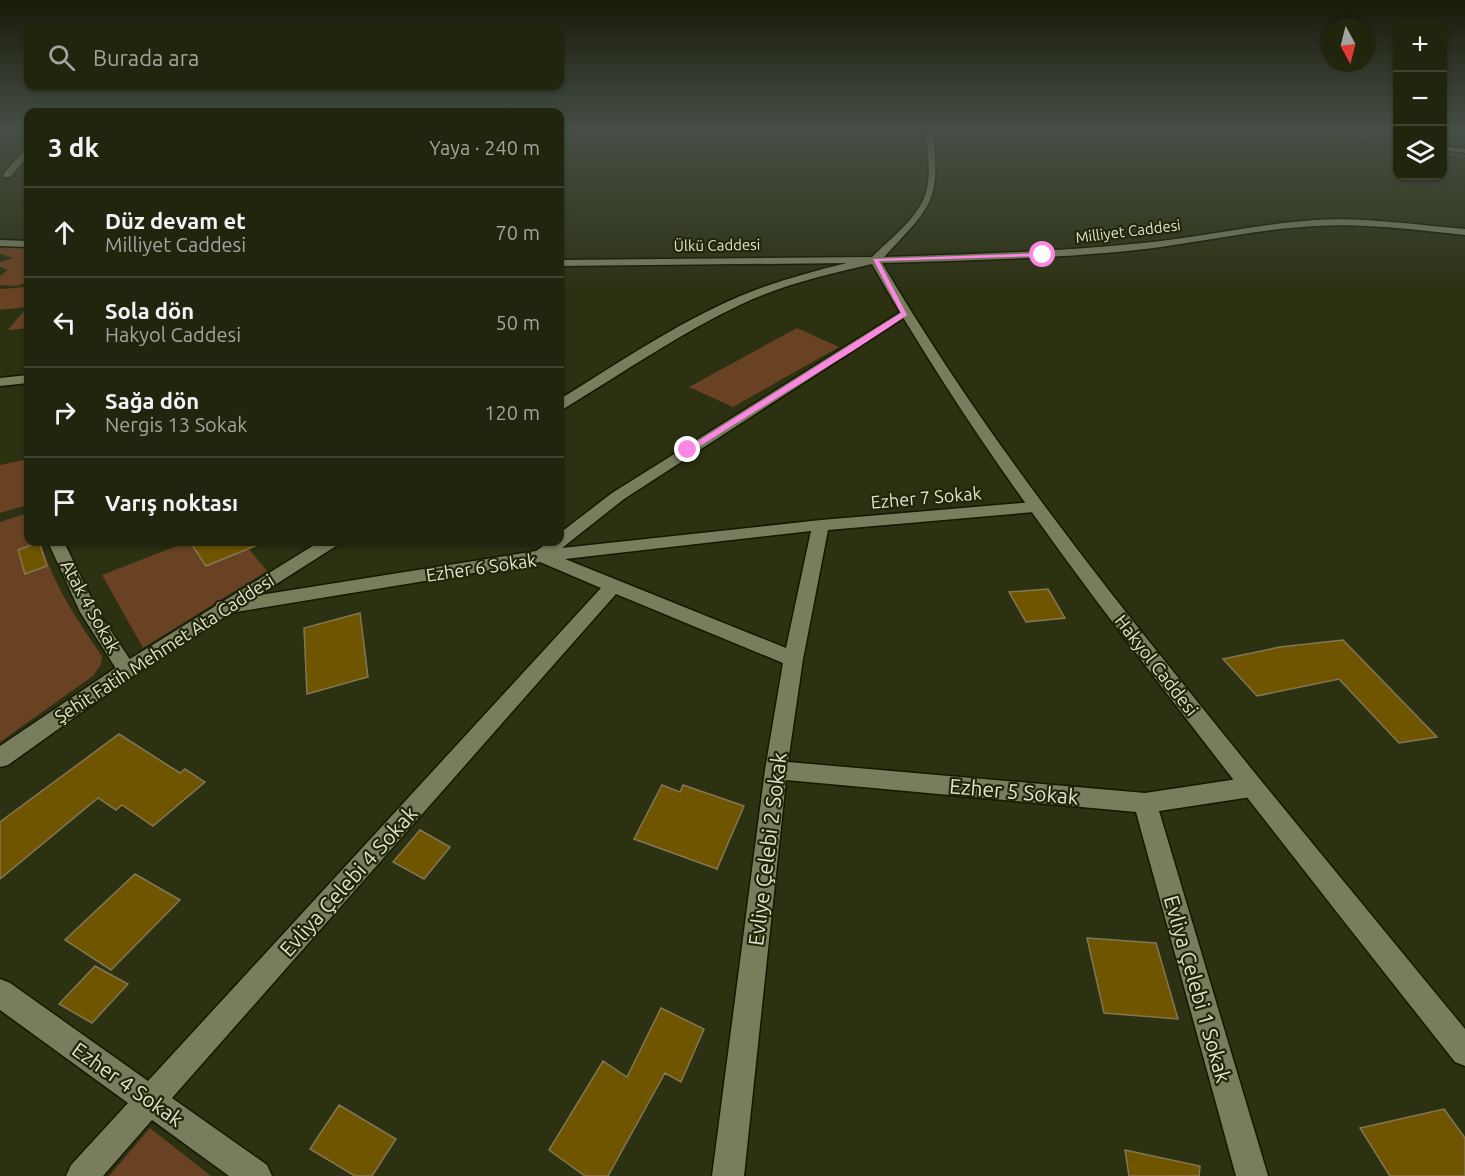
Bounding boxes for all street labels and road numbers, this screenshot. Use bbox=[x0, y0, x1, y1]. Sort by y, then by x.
street label: Milliyet Caddesi bbox=[1074, 216, 1182, 246]
street label: Ülkü Caddesi bbox=[674, 236, 760, 254]
street label: Ezher 7 Sokak bbox=[870, 482, 982, 512]
street label: Ezher 6 Sokak bbox=[425, 549, 537, 585]
street label: Atak 4 Sokak bbox=[57, 556, 125, 656]
street label: Şehit Fatih Mehmet Ata Caddesi bbox=[51, 570, 277, 726]
street label: Hakyol Caddesi bbox=[1111, 611, 1203, 719]
street label: Evliye Çelebi 2 Sokak bbox=[743, 751, 791, 947]
street label: Ezher 5 Sokak bbox=[948, 773, 1080, 809]
street label: Evliya Çelebi 4 Sokak bbox=[274, 801, 422, 961]
street label: Evliya Çelebi 1 Sokak bbox=[1160, 893, 1236, 1086]
street label: Ezher 4 Sokak bbox=[68, 1037, 188, 1131]

